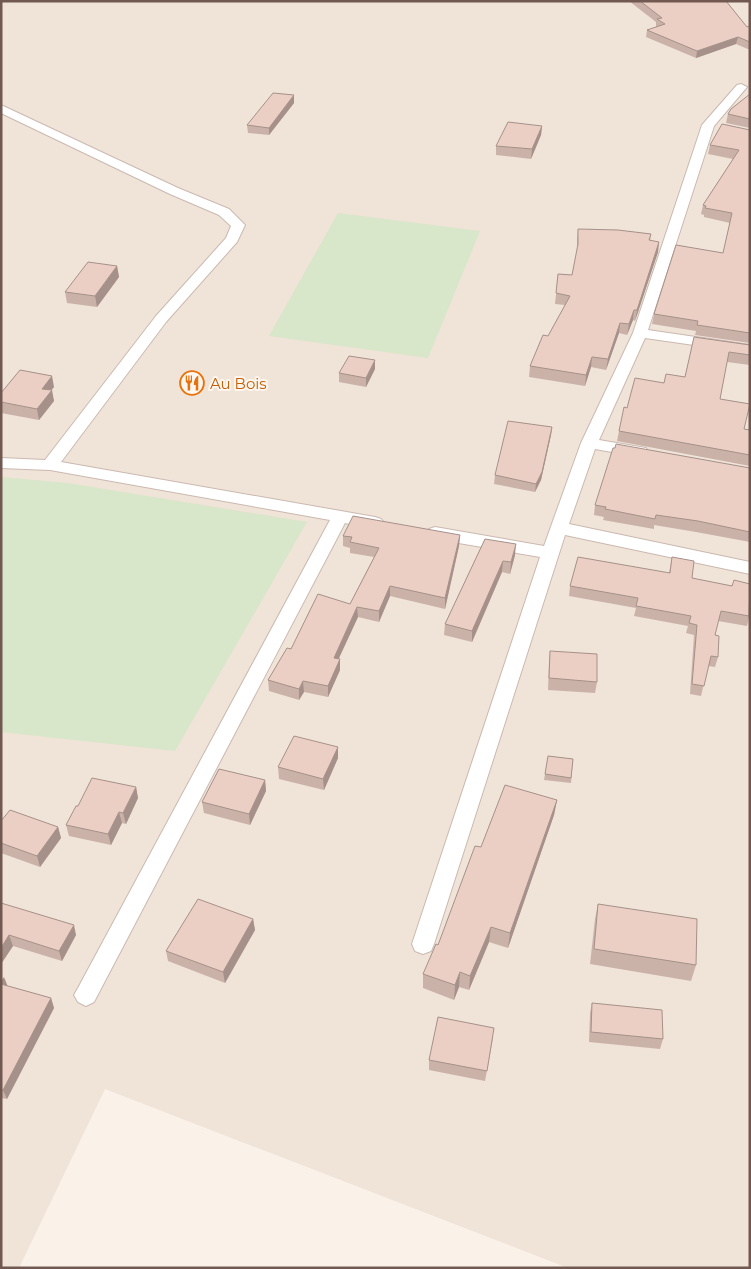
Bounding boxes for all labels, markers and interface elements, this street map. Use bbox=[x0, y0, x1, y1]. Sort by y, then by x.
restaurant icon: Au Bois bbox=[179, 370, 205, 396]
place label: Au Bois bbox=[210, 374, 267, 393]

